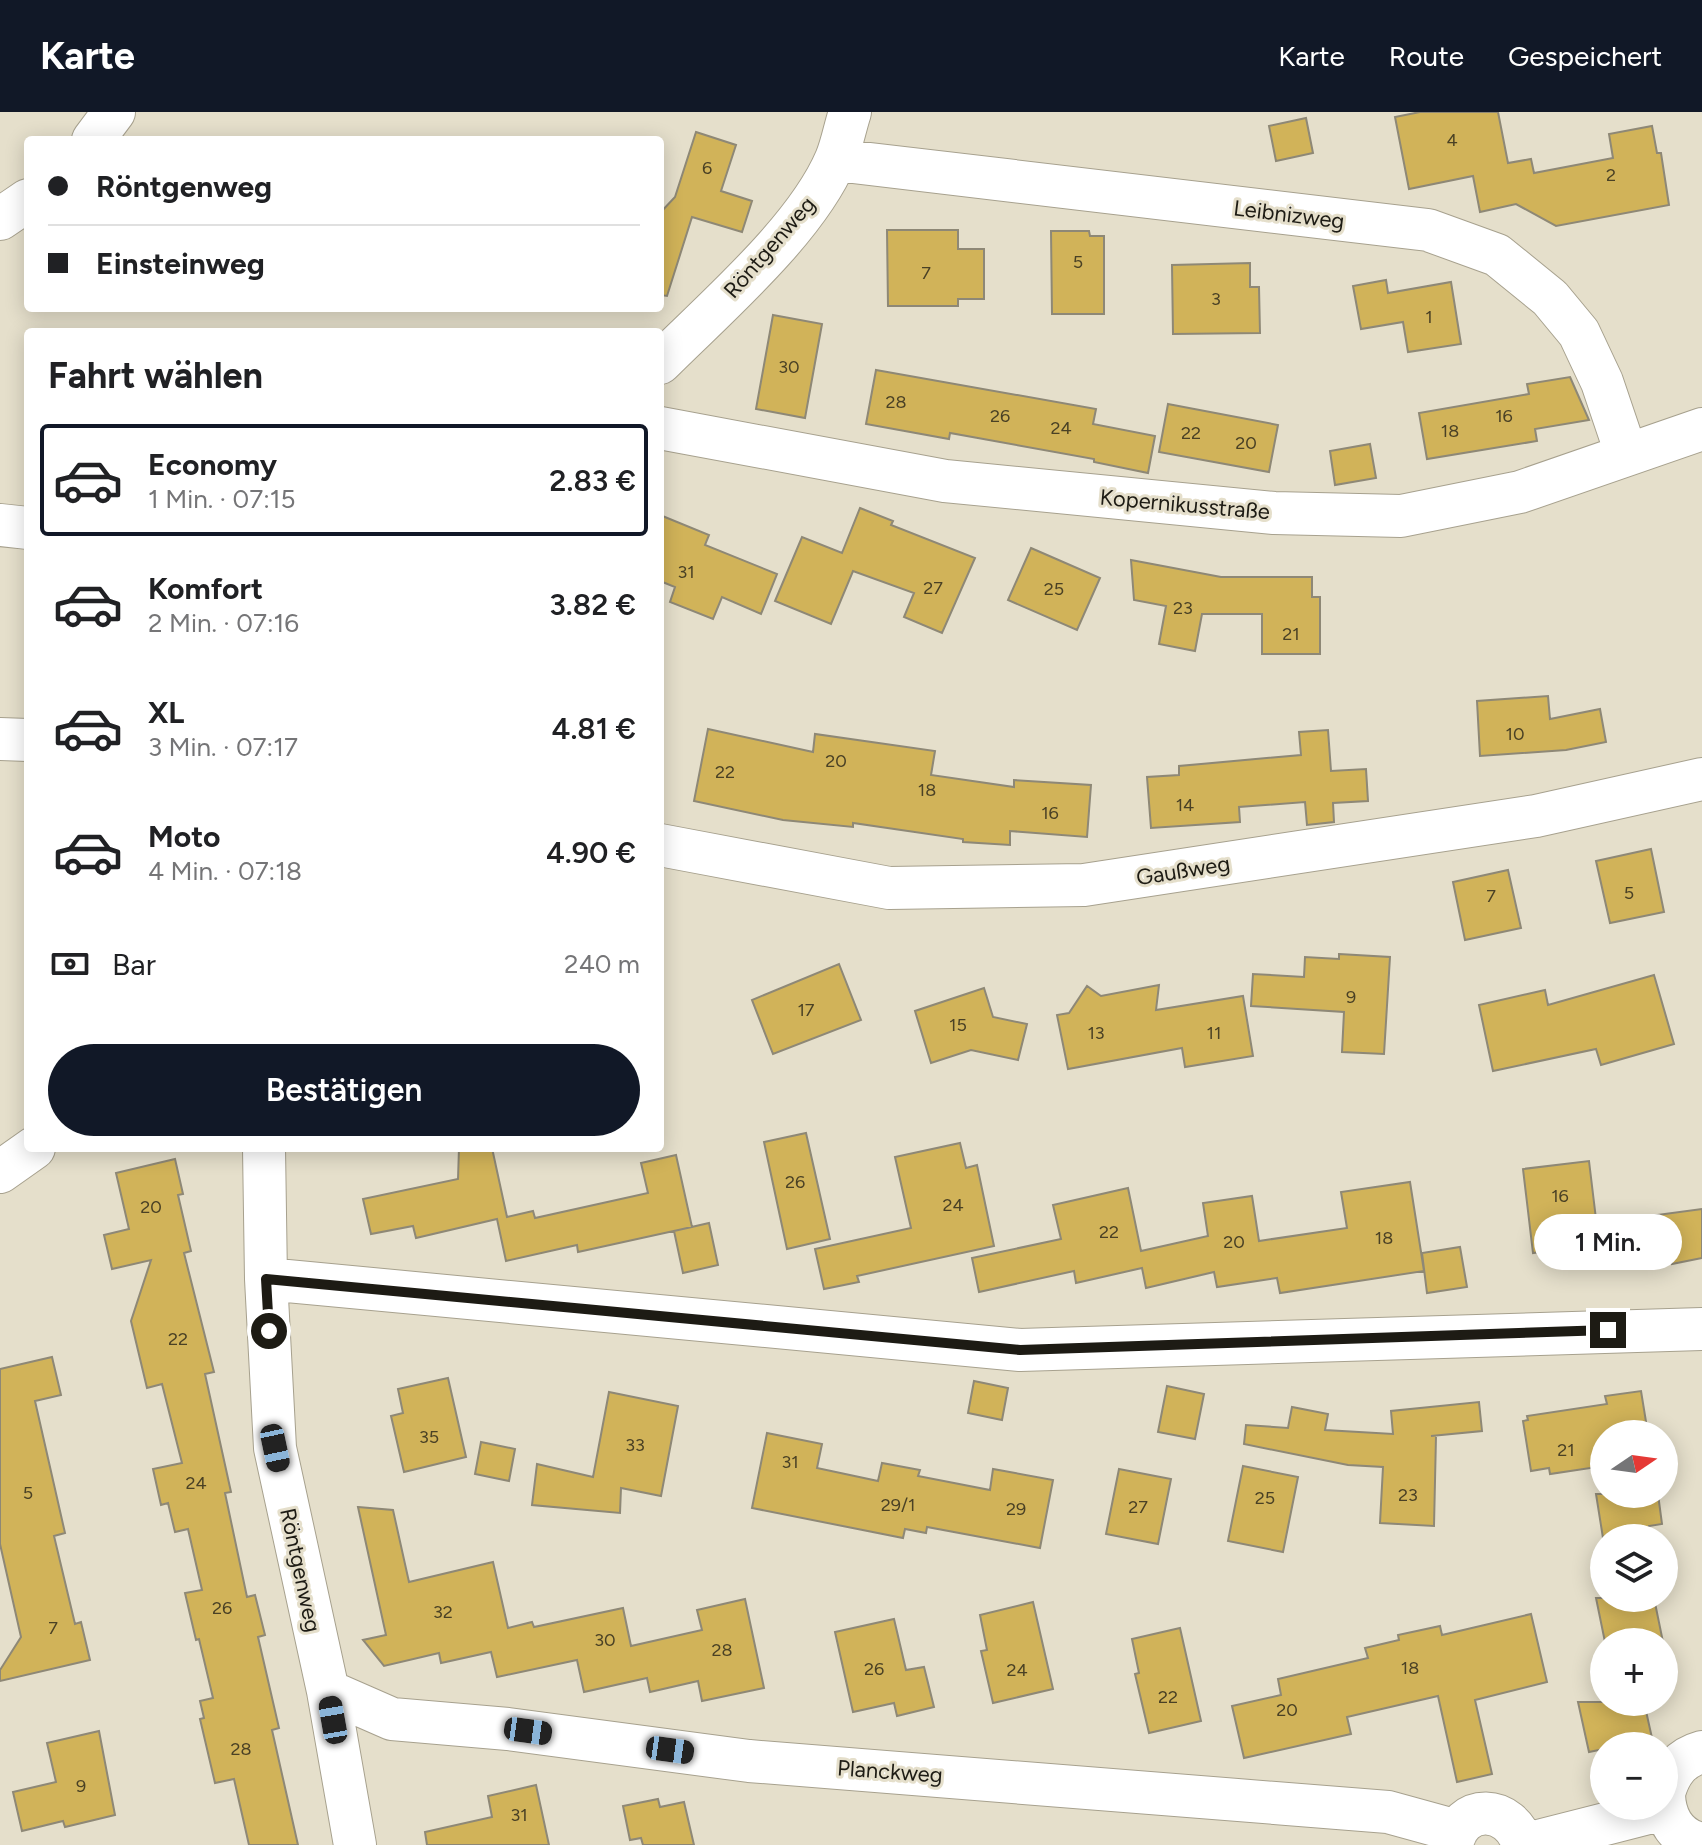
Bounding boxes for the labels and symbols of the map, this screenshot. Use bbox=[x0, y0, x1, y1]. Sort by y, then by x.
house number: 4 bbox=[1446, 129, 1458, 151]
house number: 6 bbox=[702, 157, 712, 179]
house number: 2 bbox=[1606, 164, 1616, 186]
street label: Röntgenweg bbox=[718, 191, 821, 304]
street label: Leibnizweg bbox=[1232, 194, 1346, 235]
house number: 5 bbox=[1073, 251, 1083, 273]
house number: 7 bbox=[921, 262, 931, 284]
house number: 3 bbox=[1211, 288, 1221, 310]
house number: 1 bbox=[1425, 306, 1433, 328]
house number: 30 bbox=[778, 356, 800, 378]
house number: 28 bbox=[885, 391, 907, 413]
house number: 26 bbox=[990, 405, 1010, 427]
house number: 16 bbox=[1495, 405, 1513, 427]
house number: 24 bbox=[1050, 417, 1072, 439]
house number: 18 bbox=[1441, 420, 1459, 442]
house number: 22 bbox=[1181, 422, 1201, 444]
house number: 20 bbox=[1235, 432, 1257, 454]
street label: Kopernikusstraße bbox=[1099, 484, 1271, 525]
house number: 31 bbox=[677, 561, 695, 583]
house number: 27 bbox=[923, 577, 943, 599]
house number: 25 bbox=[1044, 578, 1064, 600]
house number: 23 bbox=[1173, 597, 1193, 619]
house number: 21 bbox=[1282, 623, 1300, 645]
house number: 10 bbox=[1506, 723, 1524, 745]
house number: 20 bbox=[825, 750, 847, 772]
house number: 22 bbox=[715, 761, 735, 783]
house number: 18 bbox=[918, 779, 936, 801]
house number: 14 bbox=[1176, 794, 1194, 816]
house number: 16 bbox=[1041, 802, 1059, 824]
street label: Gaußweg bbox=[1134, 850, 1232, 891]
house number: 5 bbox=[1624, 882, 1634, 904]
house number: 7 bbox=[1486, 885, 1496, 907]
house number: 9 bbox=[1346, 986, 1356, 1008]
house number: 17 bbox=[797, 999, 815, 1021]
house number: 15 bbox=[949, 1014, 967, 1036]
house number: 13 bbox=[1087, 1022, 1105, 1044]
house number: 11 bbox=[1207, 1022, 1221, 1044]
house number: 26 bbox=[785, 1171, 805, 1193]
house number: 16 bbox=[1551, 1185, 1569, 1207]
house number: 24 bbox=[942, 1194, 964, 1216]
house number: 20 bbox=[140, 1196, 162, 1218]
callout: 1 Min. bbox=[1534, 1214, 1682, 1270]
house number: 22 bbox=[1099, 1221, 1119, 1243]
house number: 18 bbox=[1375, 1227, 1393, 1249]
house number: 20 bbox=[1223, 1231, 1245, 1253]
route end bbox=[1590, 1312, 1626, 1348]
route start bbox=[251, 1313, 287, 1349]
house number: 22 bbox=[168, 1328, 188, 1350]
north arrow bbox=[1590, 1420, 1678, 1508]
car bbox=[258, 1422, 292, 1474]
house number: 35 bbox=[419, 1426, 439, 1448]
house number: 33 bbox=[625, 1434, 645, 1456]
house number: 21 bbox=[1557, 1439, 1575, 1461]
house number: 31 bbox=[781, 1451, 799, 1473]
house number: 24 bbox=[185, 1472, 207, 1494]
house number: 5 bbox=[23, 1482, 33, 1504]
house number: 23 bbox=[1398, 1484, 1418, 1506]
house number: 25 bbox=[1255, 1487, 1275, 1509]
house number: 29/1 bbox=[881, 1494, 915, 1516]
house number: 27 bbox=[1128, 1496, 1148, 1518]
house number: 29 bbox=[1006, 1498, 1026, 1520]
street label: Röntgenweg bbox=[274, 1506, 327, 1635]
house number: 26 bbox=[212, 1597, 232, 1619]
house number: 32 bbox=[433, 1601, 453, 1623]
house number: 7 bbox=[48, 1617, 58, 1639]
house number: 30 bbox=[594, 1629, 616, 1651]
house number: 28 bbox=[711, 1639, 733, 1661]
house number: 18 bbox=[1401, 1657, 1419, 1679]
house number: 26 bbox=[864, 1658, 884, 1680]
house number: 24 bbox=[1006, 1659, 1028, 1681]
house number: 22 bbox=[1158, 1686, 1178, 1708]
car bbox=[317, 1694, 349, 1746]
house number: 20 bbox=[1276, 1699, 1298, 1721]
car bbox=[503, 1716, 553, 1746]
car bbox=[645, 1735, 695, 1765]
house number: 28 bbox=[230, 1738, 252, 1760]
street label: Planckweg bbox=[836, 1754, 944, 1789]
house number: 9 bbox=[76, 1775, 86, 1797]
house number: 31 bbox=[510, 1804, 528, 1826]

